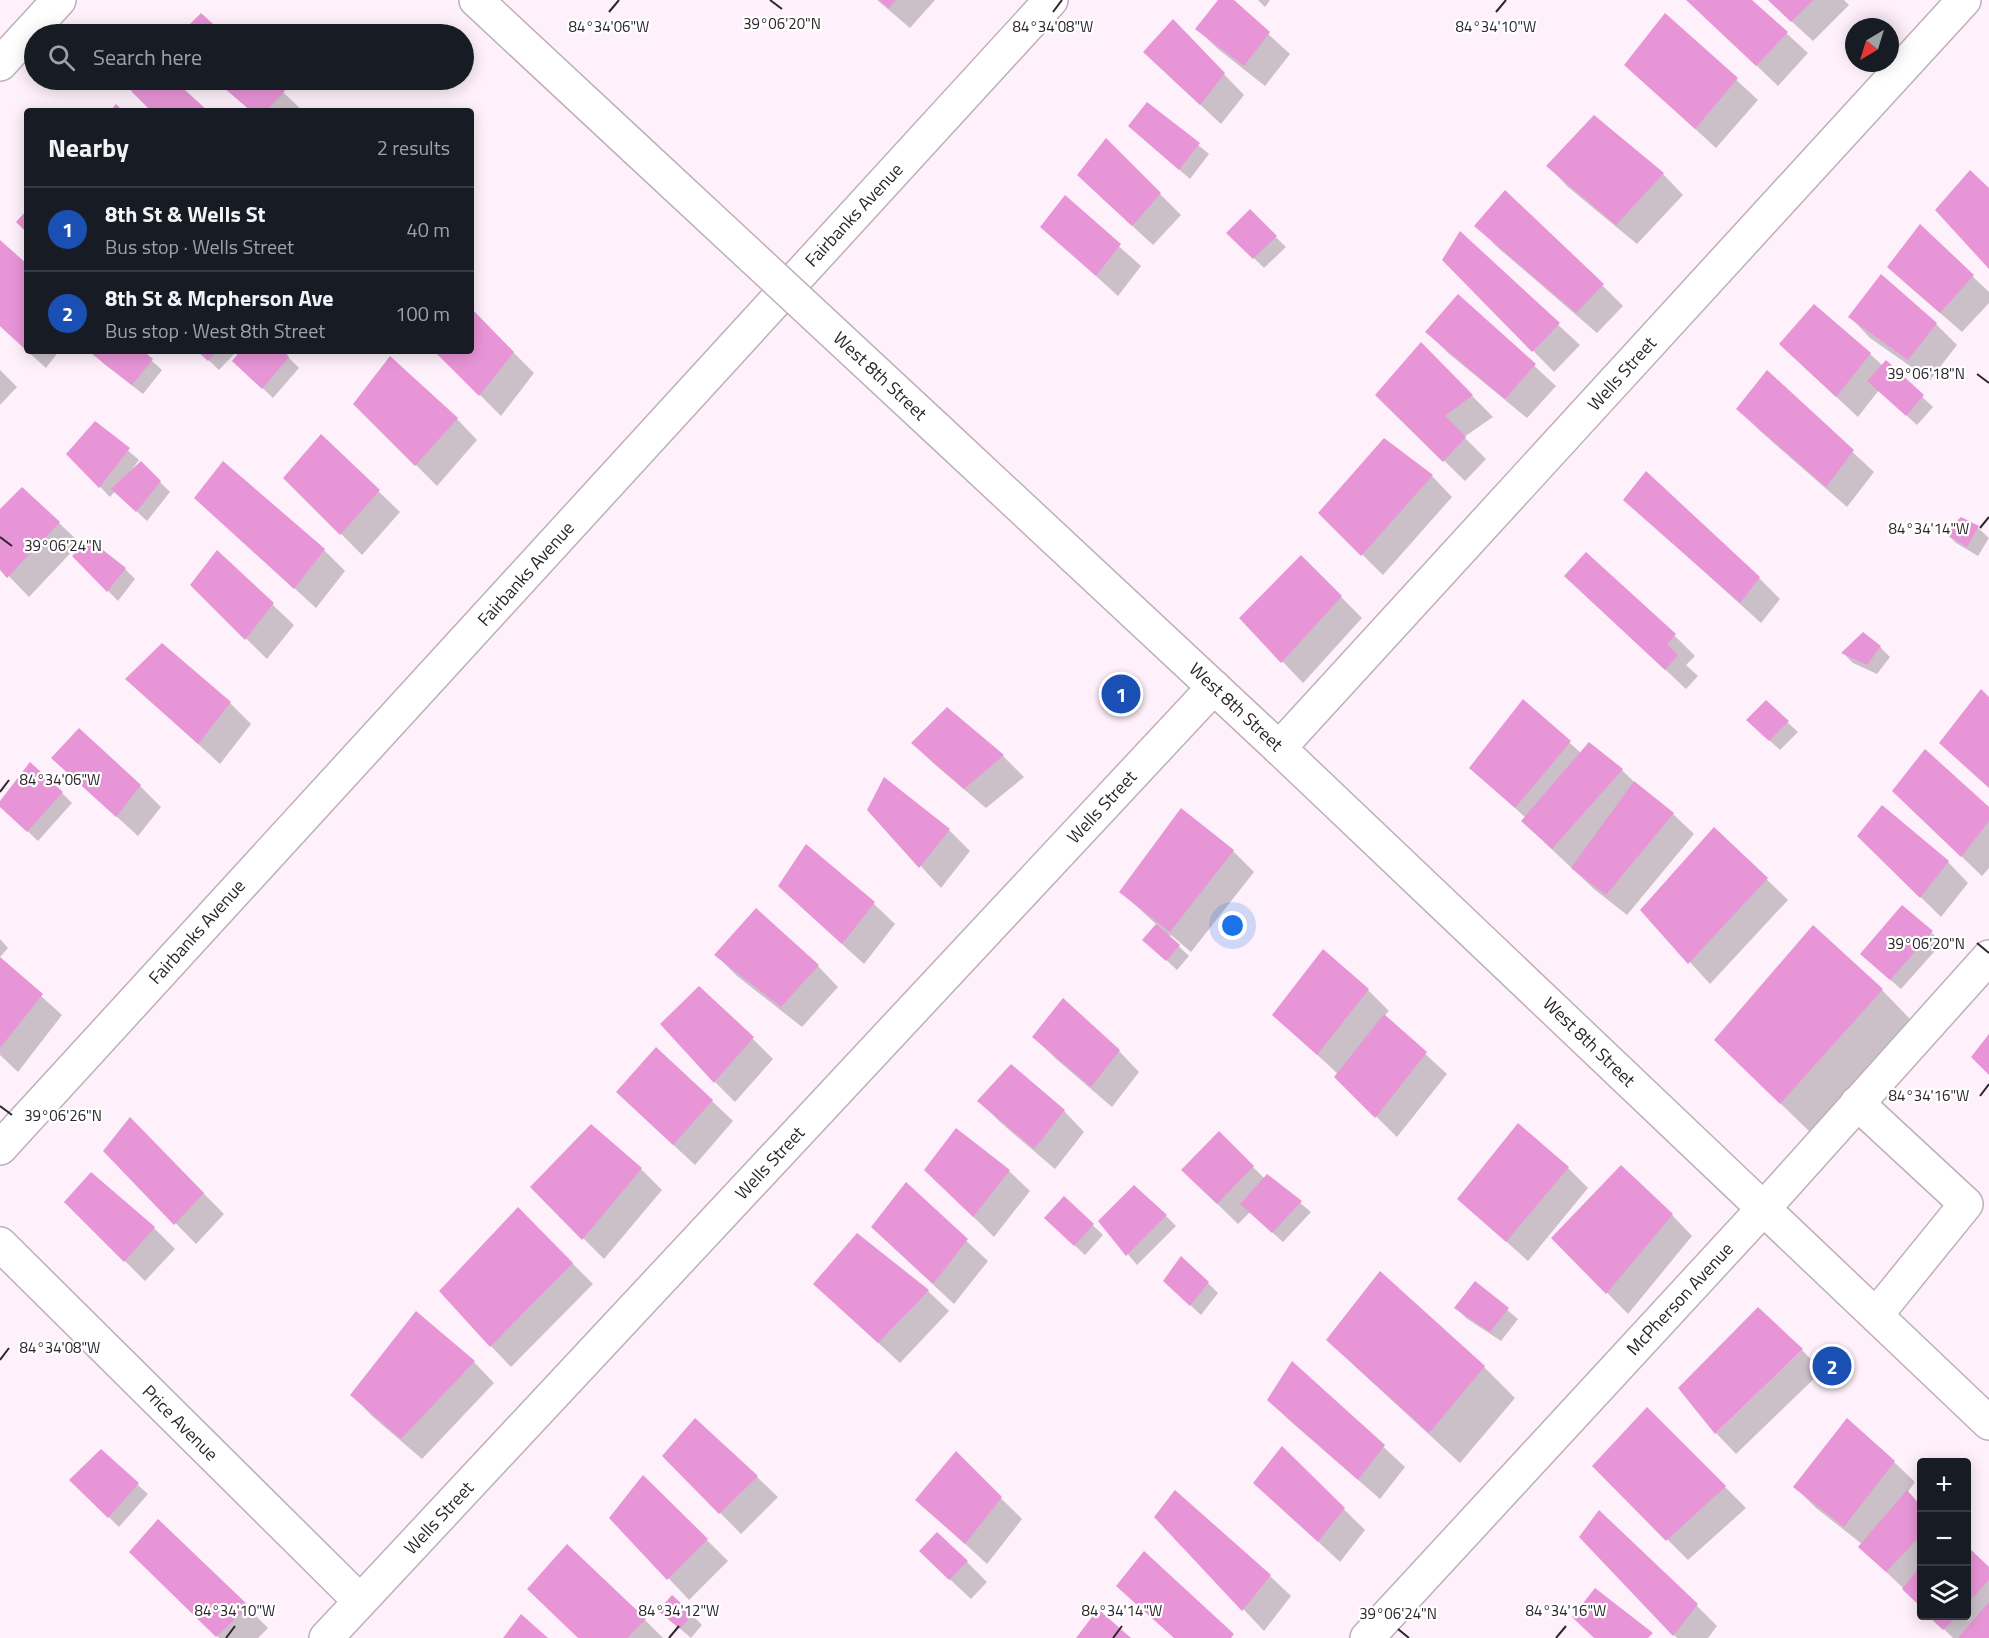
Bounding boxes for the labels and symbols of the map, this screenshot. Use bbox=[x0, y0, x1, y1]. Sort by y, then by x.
text: 39°06'20"N bbox=[743, 12, 821, 35]
text: 84°34'06"W bbox=[569, 15, 649, 38]
text: 84°34'08"W bbox=[1013, 15, 1093, 38]
text: 84°34'10"W bbox=[1456, 15, 1536, 38]
north arrow bbox=[1845, 18, 1899, 72]
street label: Fairbanks Avenue bbox=[798, 157, 909, 273]
street label: West 8th Street bbox=[827, 325, 934, 427]
street label: Wells Street bbox=[1581, 330, 1663, 417]
text: 39°06'18"N bbox=[1887, 362, 1965, 385]
street label: Fairbanks Avenue bbox=[471, 515, 580, 632]
text: 84°34'14"W bbox=[1889, 517, 1969, 540]
text: 39°06'24"N bbox=[24, 534, 102, 557]
street label: West 8th Street bbox=[1183, 656, 1290, 758]
pin: 1 bbox=[1102, 672, 1140, 716]
street label: Wells Street bbox=[1060, 763, 1143, 849]
text: 84°34'06"W bbox=[20, 768, 100, 791]
street label: Fairbanks Avenue bbox=[142, 873, 251, 990]
your location bbox=[1218, 911, 1247, 940]
text: 39°06'20"N bbox=[1887, 932, 1965, 955]
street label: West 8th Street bbox=[1537, 990, 1642, 1093]
text: 84°34'16"W bbox=[1889, 1084, 1969, 1107]
text: 39°06'26"N bbox=[24, 1104, 102, 1127]
street label: Wells Street bbox=[728, 1119, 811, 1205]
street label: McPherson Avenue bbox=[1620, 1236, 1739, 1361]
text: 84°34'08"W bbox=[20, 1336, 100, 1359]
pin: 2 bbox=[1812, 1344, 1852, 1388]
street label: Price Avenue bbox=[136, 1378, 225, 1467]
street label: Wells Street bbox=[397, 1474, 480, 1560]
text: 84°34'10"W bbox=[195, 1599, 275, 1622]
text: 84°34'12"W bbox=[639, 1599, 719, 1622]
text: 84°34'14"W bbox=[1082, 1599, 1162, 1622]
text: 84°34'16"W bbox=[1526, 1599, 1606, 1622]
text: 39°06'24"N bbox=[1359, 1602, 1437, 1625]

